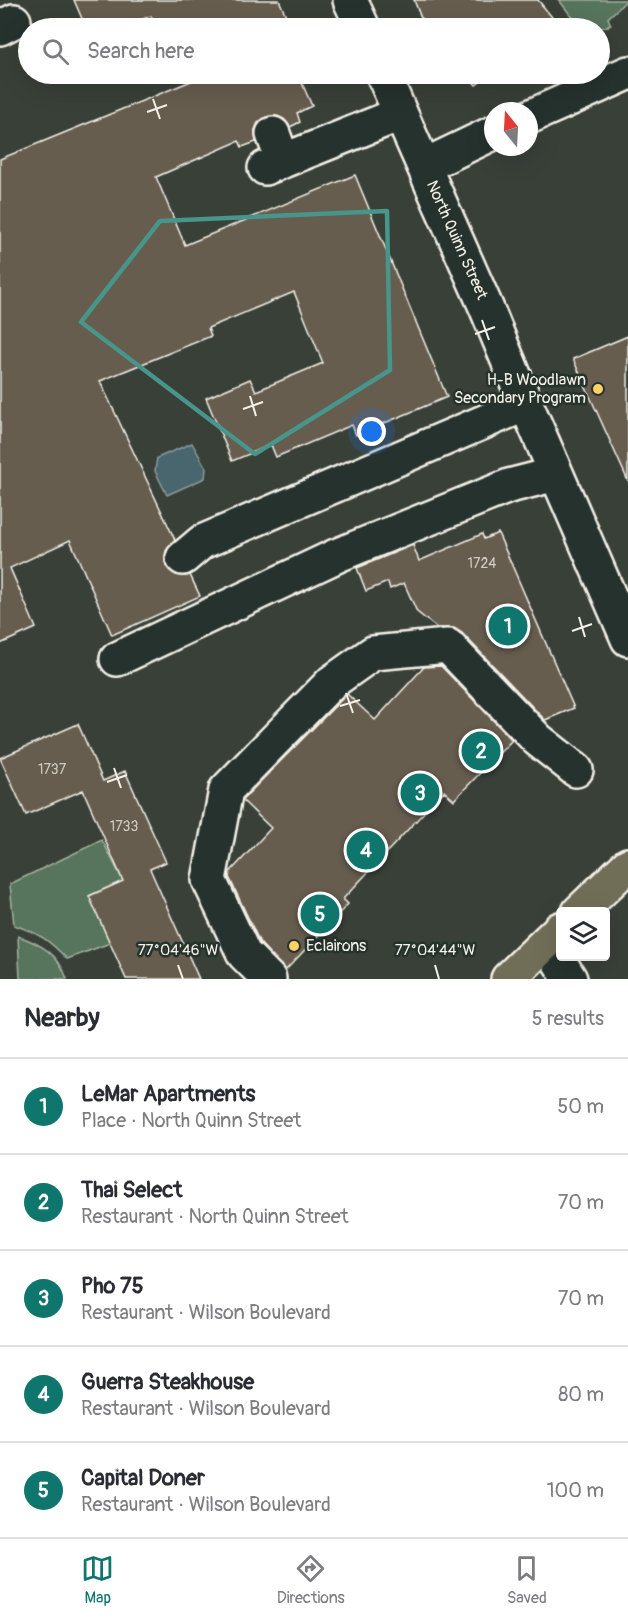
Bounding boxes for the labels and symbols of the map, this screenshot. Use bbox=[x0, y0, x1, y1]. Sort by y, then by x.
north arrow bbox=[484, 102, 538, 156]
street label: North Quinn Street bbox=[422, 177, 492, 303]
place label: H-B Woodlawn Secondary Program bbox=[454, 370, 586, 408]
marker: H-B Woodlawn Secondary Program bbox=[591, 382, 605, 396]
your location bbox=[357, 417, 386, 446]
house number: 1724 bbox=[468, 555, 496, 572]
pin: 1 bbox=[488, 604, 528, 648]
pin: 2 bbox=[462, 728, 500, 774]
house number: 1737 bbox=[38, 761, 67, 778]
pin: 3 bbox=[400, 770, 440, 816]
house number: 1733 bbox=[110, 818, 138, 835]
pin: 4 bbox=[346, 828, 386, 872]
pin: 5 bbox=[300, 892, 340, 936]
place label: Eclairons bbox=[306, 936, 366, 956]
marker: Eclairons bbox=[287, 939, 301, 953]
text: 77°04'46"W bbox=[138, 941, 219, 960]
text: 77°04'44"W bbox=[395, 941, 476, 960]

